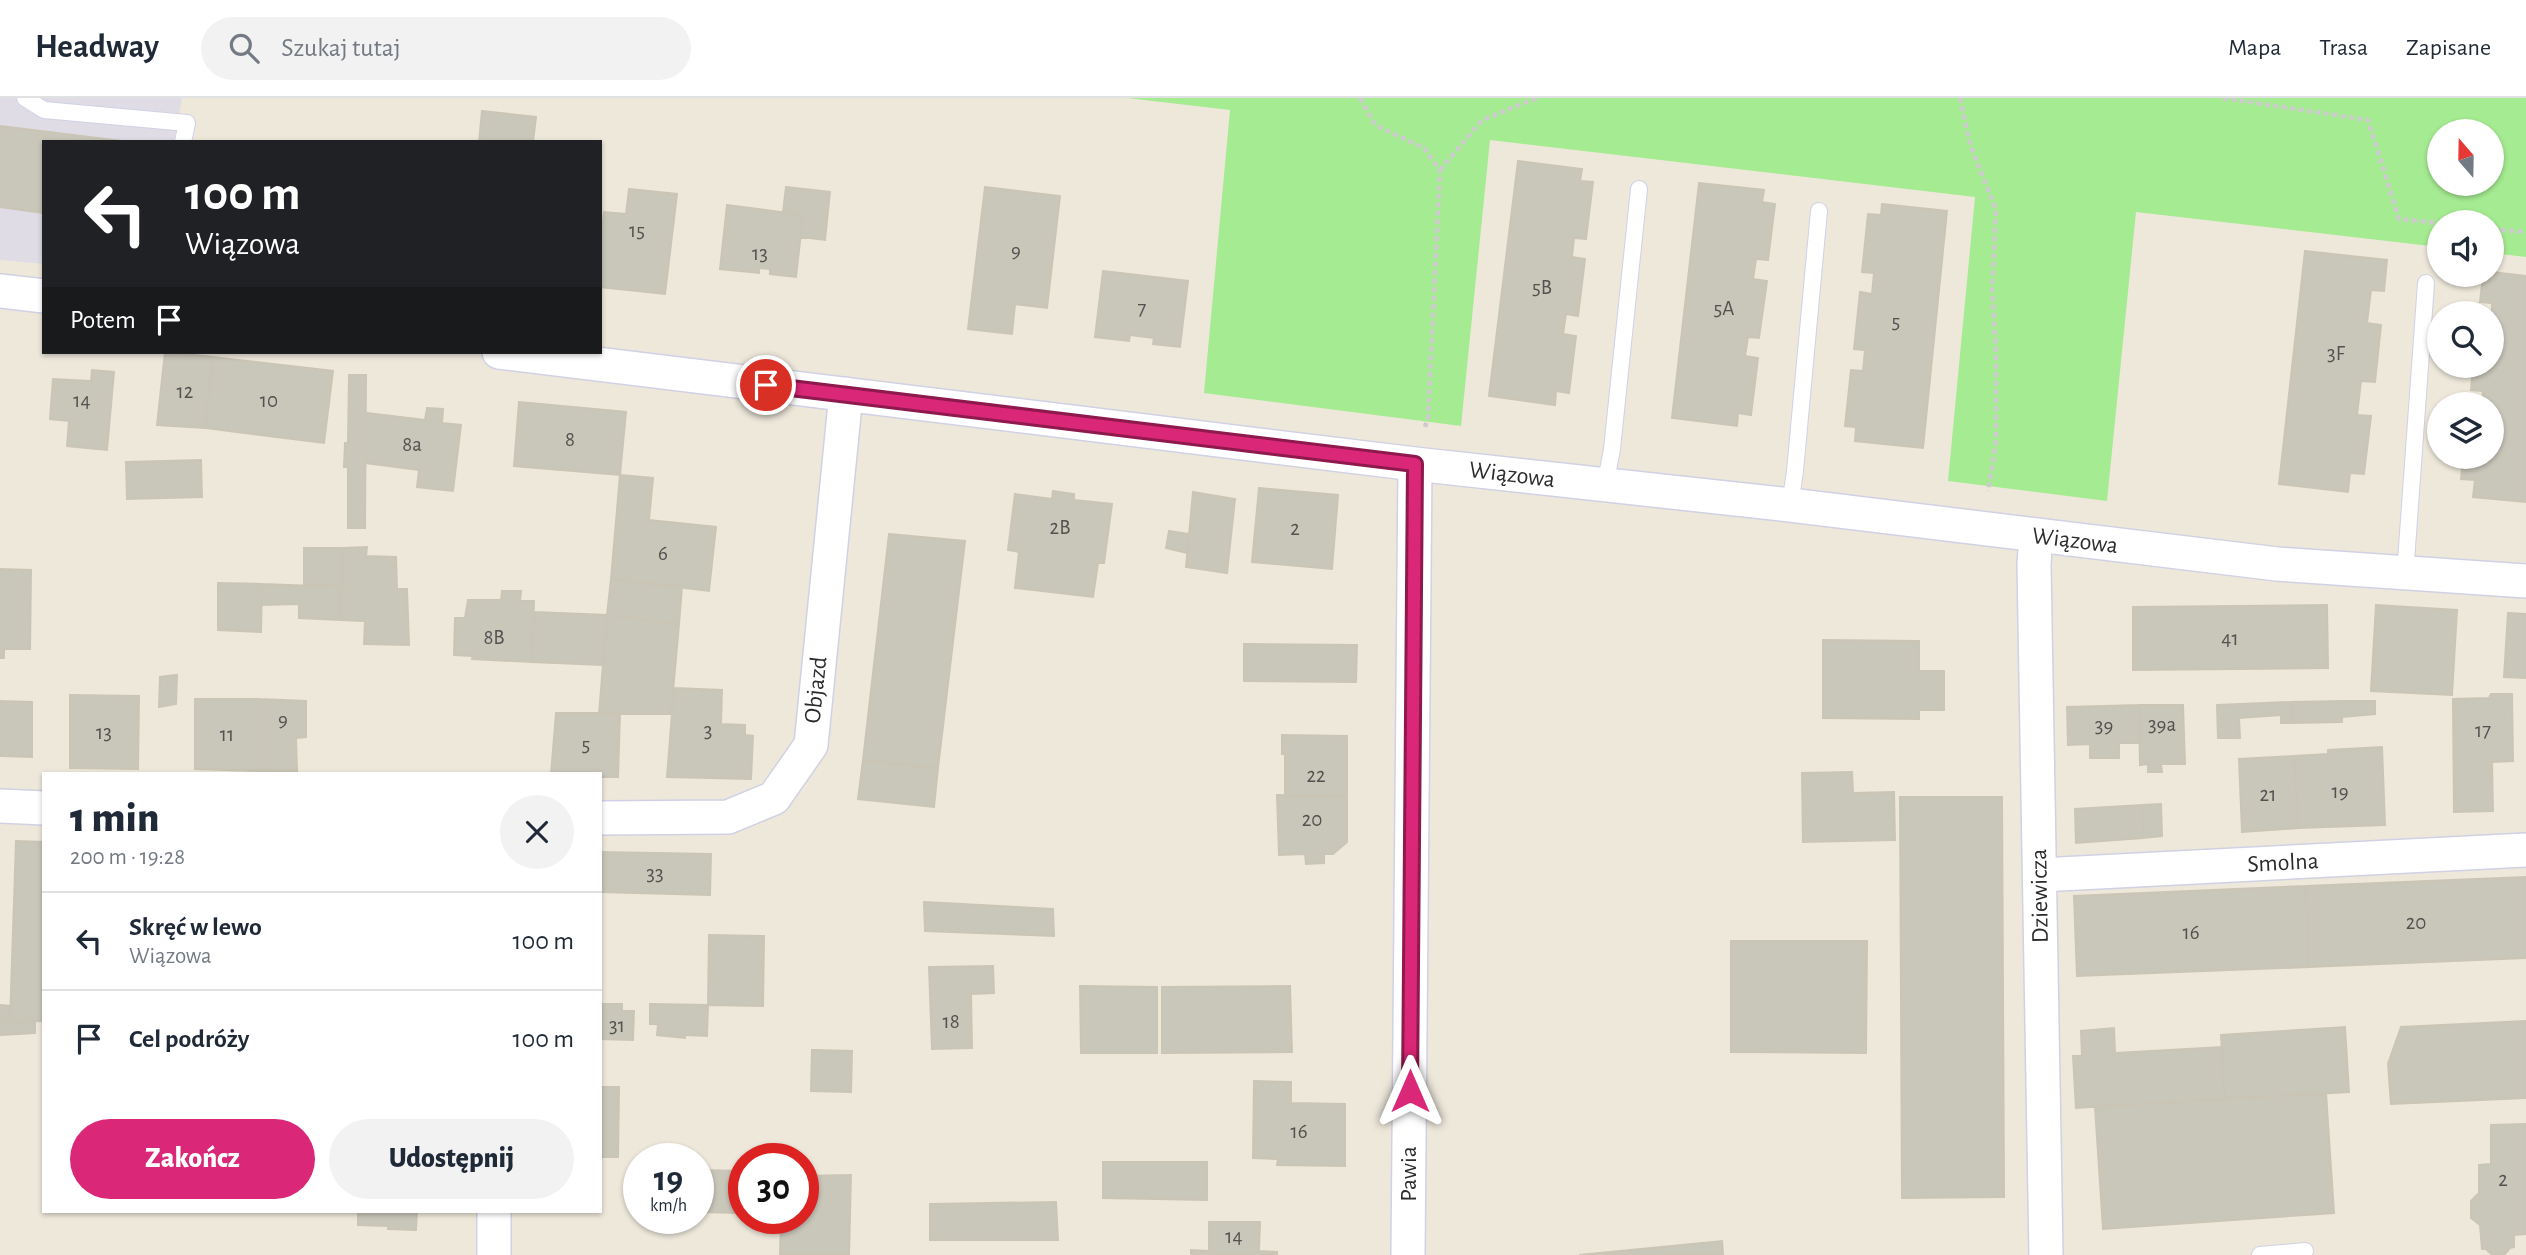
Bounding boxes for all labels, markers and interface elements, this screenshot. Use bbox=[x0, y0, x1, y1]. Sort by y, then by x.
search box bbox=[201, 17, 691, 80]
icon: search bbox=[225, 29, 263, 67]
text: Headway bbox=[35, 31, 159, 64]
text: Szukaj tutaj bbox=[281, 35, 401, 61]
text: Mapa bbox=[2228, 36, 2281, 60]
text: Trasa bbox=[2319, 36, 2368, 60]
text: Zapisane bbox=[2406, 36, 2491, 60]
north arrow bbox=[2427, 119, 2504, 196]
map controls bbox=[2427, 119, 2504, 469]
icon: left bbox=[70, 168, 161, 259]
text: 100 m bbox=[185, 170, 301, 219]
button: sound bbox=[2427, 210, 2504, 287]
house number: 15 bbox=[629, 220, 645, 241]
text: Wiązowa bbox=[185, 228, 300, 260]
house number: 9 bbox=[1011, 240, 1021, 261]
house number: 13 bbox=[752, 243, 768, 264]
house number: 5B bbox=[1532, 277, 1552, 298]
house number: 7 bbox=[1138, 298, 1147, 319]
house number: 5A bbox=[1714, 298, 1734, 319]
icon: arrive bbox=[150, 301, 188, 339]
button: search bbox=[2427, 301, 2504, 378]
text: Potem bbox=[70, 307, 136, 333]
house number: 5 bbox=[1892, 311, 1900, 332]
house number: 3F bbox=[2327, 343, 2346, 364]
pin bbox=[736, 355, 796, 415]
icon: arrive bbox=[747, 366, 785, 404]
house number: 12 bbox=[177, 381, 193, 402]
house number: 14 bbox=[73, 390, 91, 411]
house number: 10 bbox=[260, 390, 278, 411]
button: layers bbox=[2427, 392, 2504, 469]
house number: 8 bbox=[565, 429, 575, 450]
house number: 8a bbox=[402, 434, 422, 455]
street label: Wiązowa bbox=[1468, 458, 1556, 492]
house number: 2B bbox=[1050, 517, 1070, 538]
house number: 2 bbox=[1290, 518, 1300, 539]
street label: Wiązowa bbox=[2031, 524, 2119, 558]
house number: 6 bbox=[658, 543, 668, 564]
house number: 8B bbox=[483, 627, 505, 648]
house number: 41 bbox=[2221, 628, 2239, 649]
street label: Objazd bbox=[801, 655, 831, 725]
house number: 9 bbox=[278, 709, 288, 730]
house number: 39a bbox=[2148, 714, 2176, 735]
house number: 39 bbox=[2095, 715, 2113, 736]
house number: 3 bbox=[704, 720, 712, 741]
house number: 17 bbox=[2475, 720, 2491, 741]
house number: 13 bbox=[96, 722, 112, 743]
house number: 11 bbox=[220, 724, 234, 745]
house number: 5 bbox=[582, 734, 590, 755]
house number: 22 bbox=[1306, 765, 1326, 786]
house number: 19 bbox=[2331, 781, 2349, 802]
house number: 21 bbox=[2260, 784, 2276, 805]
button: close bbox=[500, 795, 574, 869]
text: 1 min bbox=[70, 797, 159, 839]
house number: 20 bbox=[1302, 809, 1322, 830]
text: 200 m · 19:28 bbox=[70, 846, 185, 869]
street label: Dziewicza bbox=[2027, 849, 2053, 943]
street label: Smolna bbox=[2247, 849, 2319, 877]
house number: 33 bbox=[646, 863, 664, 884]
house number: 20 bbox=[2406, 912, 2426, 933]
text: Skręć w lewo bbox=[129, 914, 262, 940]
icon: left bbox=[70, 922, 108, 960]
house number: 16 bbox=[2182, 922, 2200, 943]
text: 100 m bbox=[513, 928, 574, 954]
text: Wiązowa bbox=[129, 945, 212, 968]
house number: 18 bbox=[942, 1011, 960, 1032]
house number: 31 bbox=[609, 1015, 625, 1036]
icon: arrive bbox=[70, 1020, 108, 1058]
text: Cel podróży bbox=[129, 1026, 249, 1052]
text: 100 m bbox=[513, 1026, 574, 1052]
position arrow bbox=[1373, 1054, 1447, 1128]
button: Zakończ bbox=[70, 1119, 315, 1199]
button: Udostępnij bbox=[329, 1119, 574, 1199]
house number: 16 bbox=[1290, 1121, 1308, 1142]
speed limit sign: 30 bbox=[728, 1143, 819, 1234]
street label: Pawia bbox=[1397, 1146, 1421, 1202]
text: 19 bbox=[654, 1162, 683, 1197]
house number: 2 bbox=[2498, 1169, 2508, 1190]
text: km/h bbox=[650, 1197, 687, 1215]
house number: 14 bbox=[1225, 1226, 1243, 1247]

